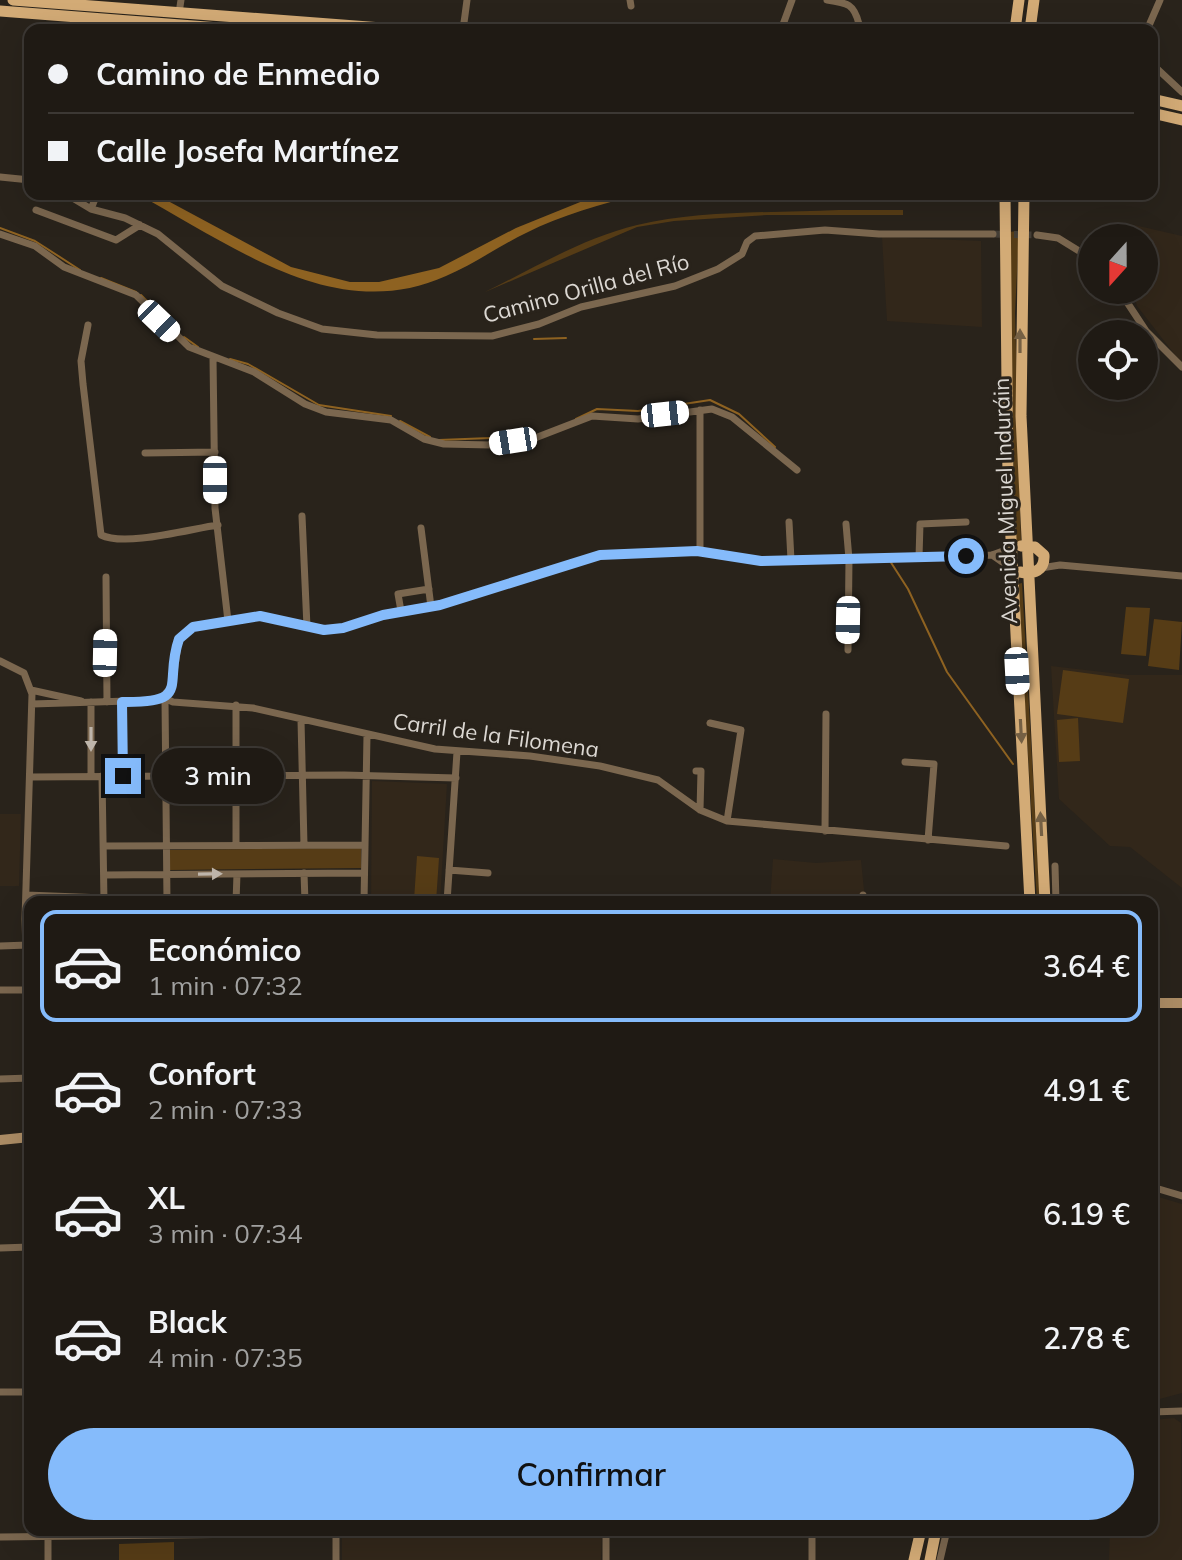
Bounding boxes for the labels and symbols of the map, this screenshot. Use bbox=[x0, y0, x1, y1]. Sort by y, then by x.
north arrow bbox=[1078, 224, 1158, 304]
street label: Camino Orilla del Río bbox=[480, 247, 692, 329]
car bbox=[133, 296, 185, 346]
one-way arrow bbox=[1014, 328, 1026, 353]
street label: Avenida Miguel Induráin bbox=[987, 378, 1023, 624]
car bbox=[640, 400, 690, 428]
car bbox=[487, 425, 539, 457]
car bbox=[203, 456, 227, 504]
route start bbox=[948, 538, 984, 574]
car bbox=[836, 596, 860, 644]
car bbox=[93, 629, 117, 677]
car bbox=[1004, 646, 1030, 696]
street label: Carril de la Filomena bbox=[391, 707, 601, 763]
one-way arrow bbox=[1015, 719, 1028, 744]
one-way arrow bbox=[85, 727, 97, 752]
callout: 3 min bbox=[151, 748, 283, 804]
route end bbox=[105, 758, 141, 794]
one-way arrow bbox=[1034, 811, 1047, 836]
one-way arrow bbox=[198, 868, 223, 880]

